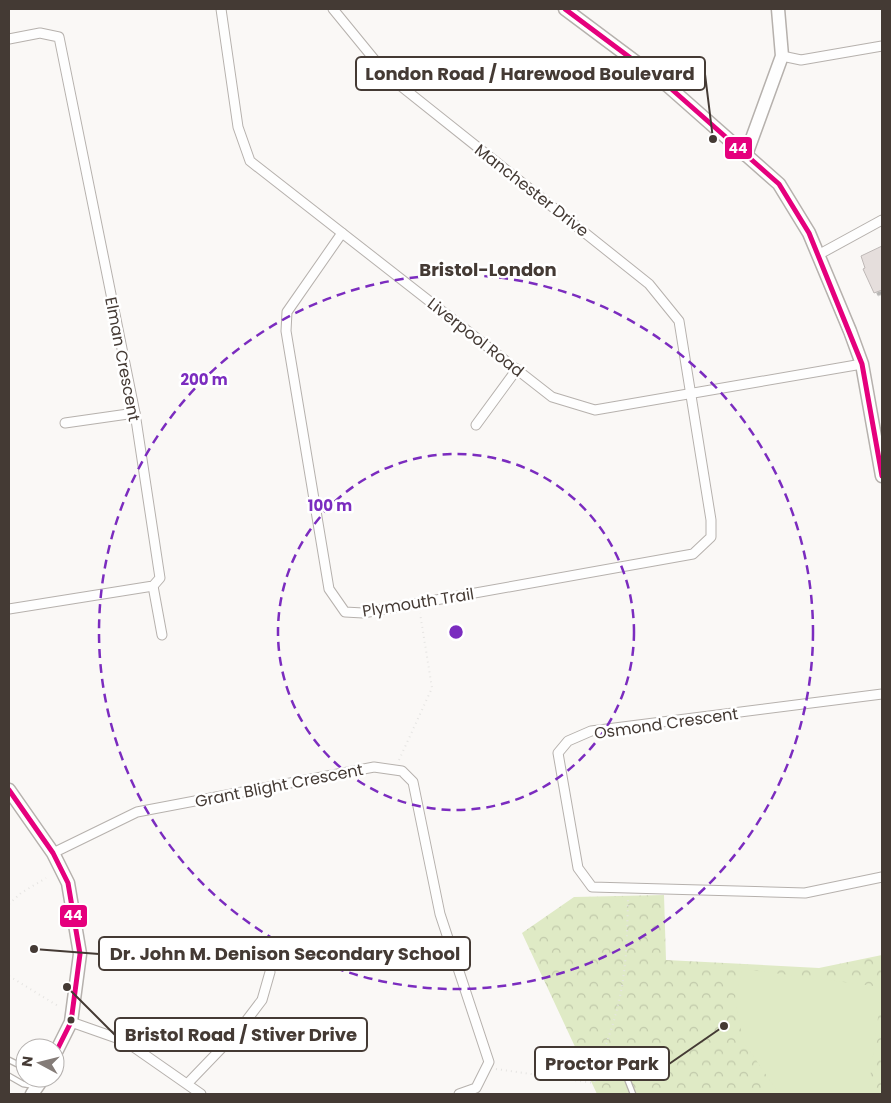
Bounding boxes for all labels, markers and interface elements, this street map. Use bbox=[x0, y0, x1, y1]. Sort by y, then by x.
callout: London Road / Harewood Boulevard bbox=[356, 57, 705, 90]
text: London Road / Harewood Boulevard bbox=[365, 61, 695, 86]
line badge: 44 bbox=[724, 136, 753, 160]
street label: Manchester Drive bbox=[470, 138, 594, 242]
text: 44 bbox=[729, 138, 747, 158]
district label: Bristol-London bbox=[419, 257, 557, 282]
street label: Liverpool Road bbox=[423, 292, 529, 382]
street label: Elman Crescent bbox=[99, 295, 146, 423]
text: 200 m bbox=[180, 369, 228, 390]
text: 100 m bbox=[308, 495, 352, 516]
street label: Plymouth Trail bbox=[361, 582, 476, 623]
centre of rings bbox=[447, 623, 465, 641]
street label: Osmond Crescent bbox=[593, 702, 740, 745]
street label: Grant Blight Crescent bbox=[193, 758, 365, 813]
line badge: 44 bbox=[59, 904, 88, 928]
text: 44 bbox=[64, 905, 82, 925]
callout: Dr. John M. Denison Secondary School bbox=[99, 937, 470, 970]
text: Dr. John M. Denison Secondary School bbox=[110, 941, 460, 966]
unlabelled marker bbox=[66, 1015, 76, 1025]
callout: Bristol Road / Stiver Drive bbox=[115, 1018, 367, 1051]
text: Bristol Road / Stiver Drive bbox=[125, 1022, 357, 1047]
north arrow bbox=[15, 1038, 65, 1088]
callout: Proctor Park bbox=[535, 1047, 669, 1080]
text: Proctor Park bbox=[545, 1051, 660, 1076]
text: N bbox=[17, 1055, 38, 1068]

